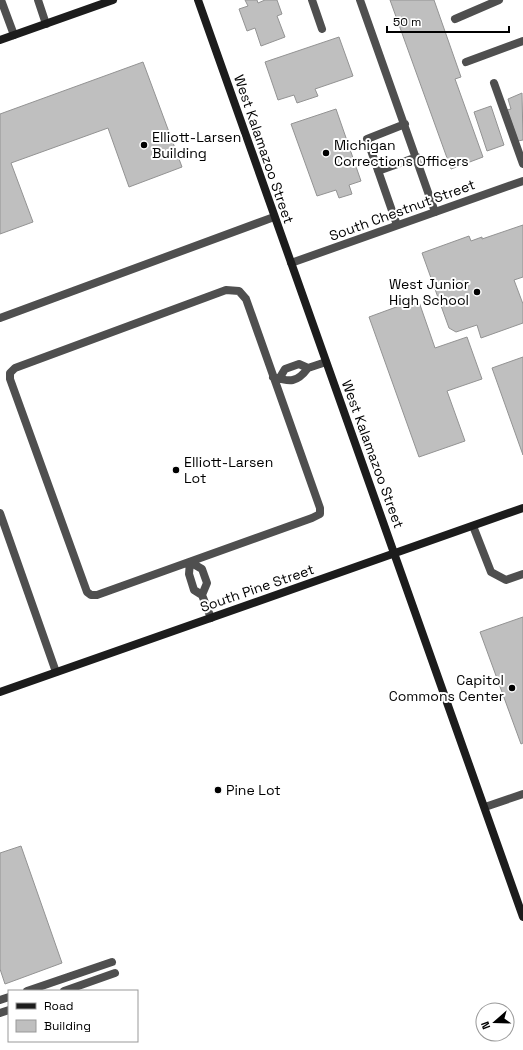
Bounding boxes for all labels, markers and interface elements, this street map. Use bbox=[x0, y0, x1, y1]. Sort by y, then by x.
scale bar bbox=[387, 8, 509, 34]
text: 50 m bbox=[393, 14, 421, 30]
street label: West Kalamazoo Street bbox=[230, 72, 298, 226]
place label: Elliott-Larsen Building bbox=[152, 128, 241, 162]
place label: Michigan Corrections Officers bbox=[334, 136, 469, 170]
marker: Elliott-Larsen Building bbox=[139, 140, 149, 150]
marker: Michigan Corrections Officers bbox=[321, 148, 331, 158]
street label: South Chestnut Street bbox=[327, 175, 477, 245]
place label: West Junior High School bbox=[389, 275, 469, 309]
marker: West Junior High School bbox=[472, 287, 482, 297]
street label: West Kalamazoo Street bbox=[338, 377, 408, 531]
place label: Elliott-Larsen Lot bbox=[184, 453, 273, 487]
marker: Elliott-Larsen Lot bbox=[171, 465, 181, 475]
street label: South Pine Street bbox=[198, 560, 316, 616]
place label: Capitol Commons Center bbox=[389, 671, 504, 705]
marker: Capitol Commons Center bbox=[507, 683, 517, 693]
place label: Pine Lot bbox=[226, 781, 281, 799]
marker: Pine Lot bbox=[213, 785, 223, 795]
legend bbox=[8, 990, 138, 1042]
text: Road bbox=[44, 998, 73, 1014]
north arrow bbox=[475, 1002, 515, 1042]
text: Building bbox=[44, 1018, 91, 1034]
text: N bbox=[478, 1020, 493, 1031]

